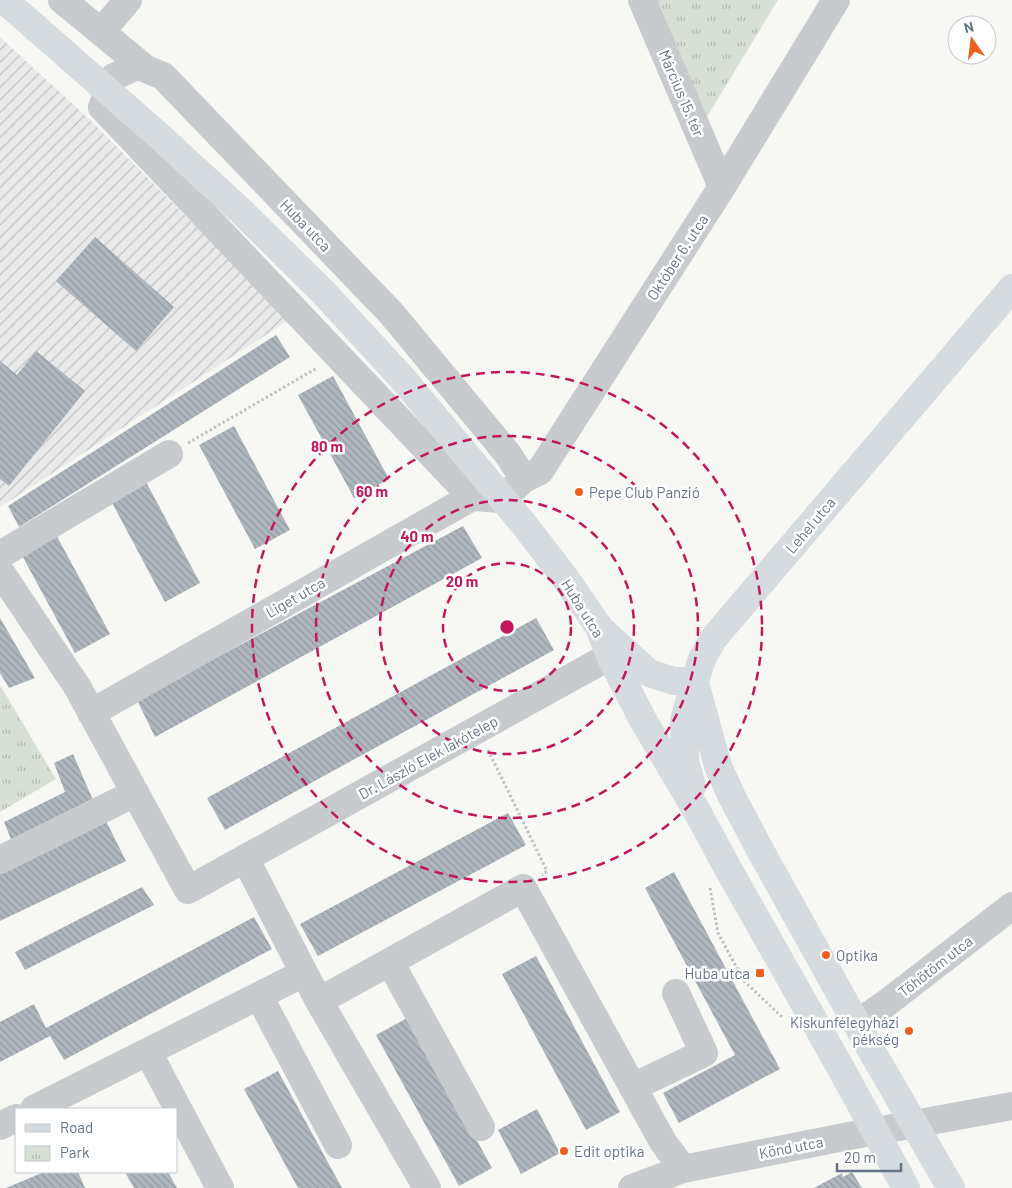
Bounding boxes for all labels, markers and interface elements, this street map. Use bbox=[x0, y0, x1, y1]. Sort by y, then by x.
north arrow bbox=[947, 15, 997, 65]
text: N bbox=[962, 18, 975, 36]
street label: Március 15. tér bbox=[656, 47, 709, 140]
street label: Huba utca bbox=[277, 195, 335, 255]
street label: Október 6. utca bbox=[643, 211, 711, 303]
text: 80 m bbox=[311, 437, 343, 455]
text: 60 m bbox=[356, 482, 388, 500]
place label: Pepe Club Panzió bbox=[589, 483, 700, 501]
marker: Pepe Club Panzió bbox=[573, 486, 585, 498]
street label: Lehel utca bbox=[781, 493, 839, 557]
text: 40 m bbox=[400, 527, 434, 545]
text: 20 m bbox=[446, 572, 478, 590]
street label: Liget utca bbox=[262, 573, 328, 621]
street label: Huba utca bbox=[558, 575, 608, 641]
centre of rings bbox=[498, 618, 516, 636]
street label: Dr. László Elek lakótelep bbox=[355, 711, 501, 803]
street label: Töhötöm utca bbox=[894, 932, 976, 1000]
place label: Optika bbox=[836, 946, 878, 964]
marker: Optika bbox=[820, 949, 832, 961]
place label: Huba utca bbox=[685, 964, 750, 982]
marker: Huba utca bbox=[754, 967, 766, 979]
place label: Kiskunfélegyházi pékség bbox=[790, 1013, 899, 1048]
marker: Kiskunfélegyházi pékség bbox=[903, 1025, 915, 1037]
legend bbox=[15, 1108, 178, 1173]
text: Road bbox=[60, 1118, 93, 1136]
street label: Könd utca bbox=[757, 1132, 825, 1162]
scale bar bbox=[837, 1140, 901, 1172]
place label: Edit optika bbox=[574, 1142, 644, 1160]
text: Park bbox=[60, 1143, 90, 1161]
marker: Edit optika bbox=[558, 1145, 570, 1157]
text: 20 m bbox=[844, 1148, 876, 1166]

